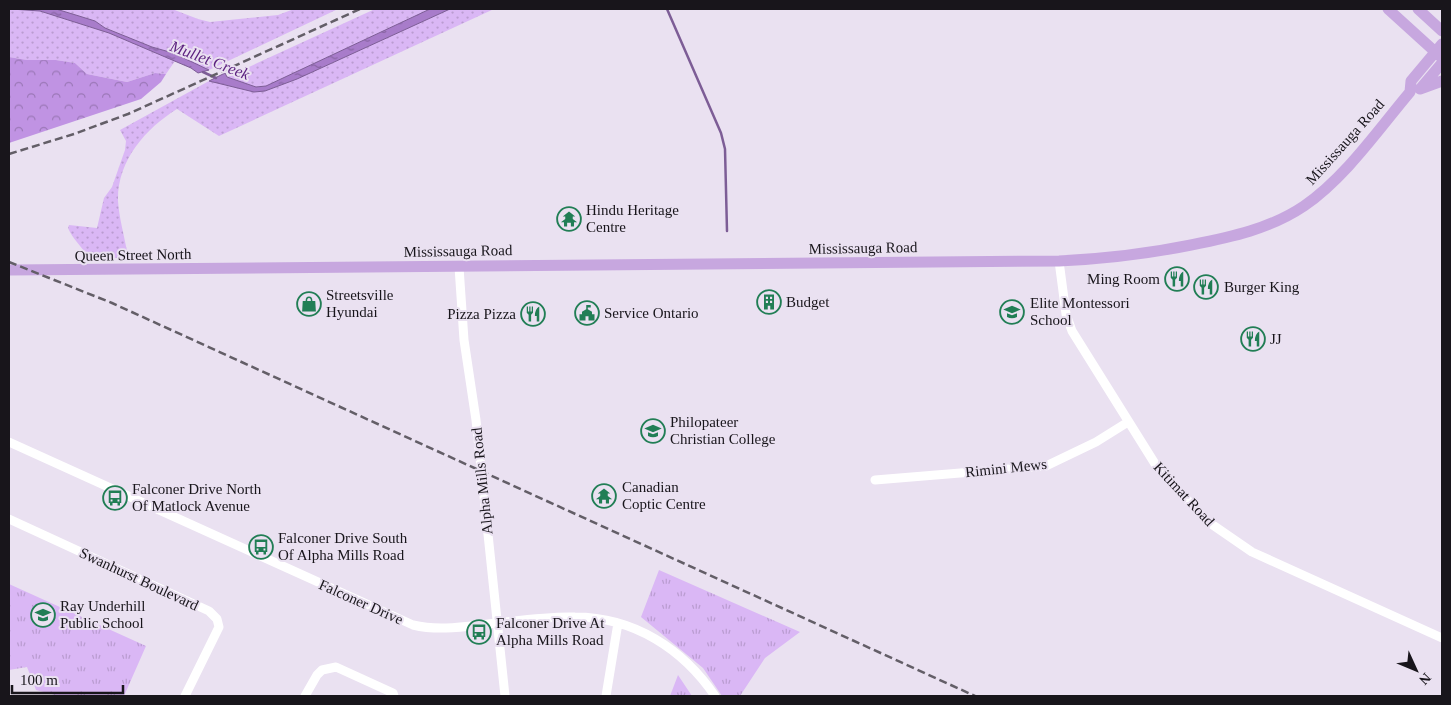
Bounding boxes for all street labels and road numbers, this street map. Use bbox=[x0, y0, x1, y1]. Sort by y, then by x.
street label: Mississauga Road bbox=[1303, 96, 1388, 188]
street label: Mississauga Road bbox=[808, 239, 918, 257]
street label: Mississauga Road bbox=[403, 242, 513, 260]
street label: Queen Street North bbox=[75, 246, 192, 264]
street label: Alpha Mills Road bbox=[468, 426, 496, 535]
street label: Rimini Mews bbox=[964, 456, 1048, 480]
street label: Kitimat Road bbox=[1150, 459, 1218, 530]
street label: Swanhurst Boulevard bbox=[77, 544, 202, 614]
street label: Falconer Drive bbox=[316, 576, 406, 628]

